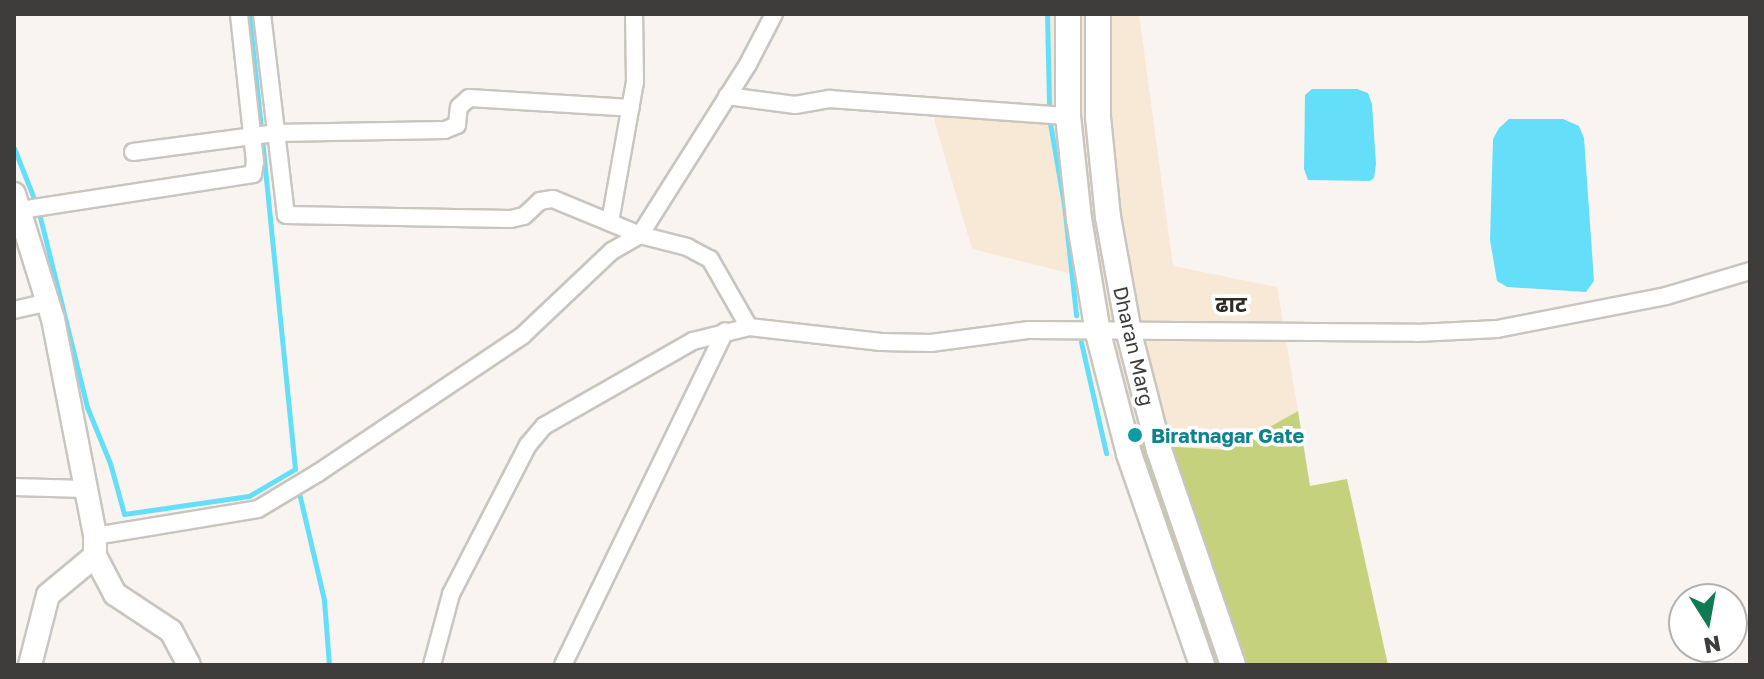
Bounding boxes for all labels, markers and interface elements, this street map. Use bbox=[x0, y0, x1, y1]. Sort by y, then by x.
street label: Dharan Marg bbox=[1109, 284, 1159, 408]
district label: ढाट bbox=[1215, 291, 1247, 317]
place label: Biratnagar Gate bbox=[1151, 423, 1304, 447]
marker: Biratnagar Gate bbox=[1126, 426, 1144, 444]
north arrow bbox=[1668, 583, 1748, 663]
text: N bbox=[1702, 630, 1723, 660]

